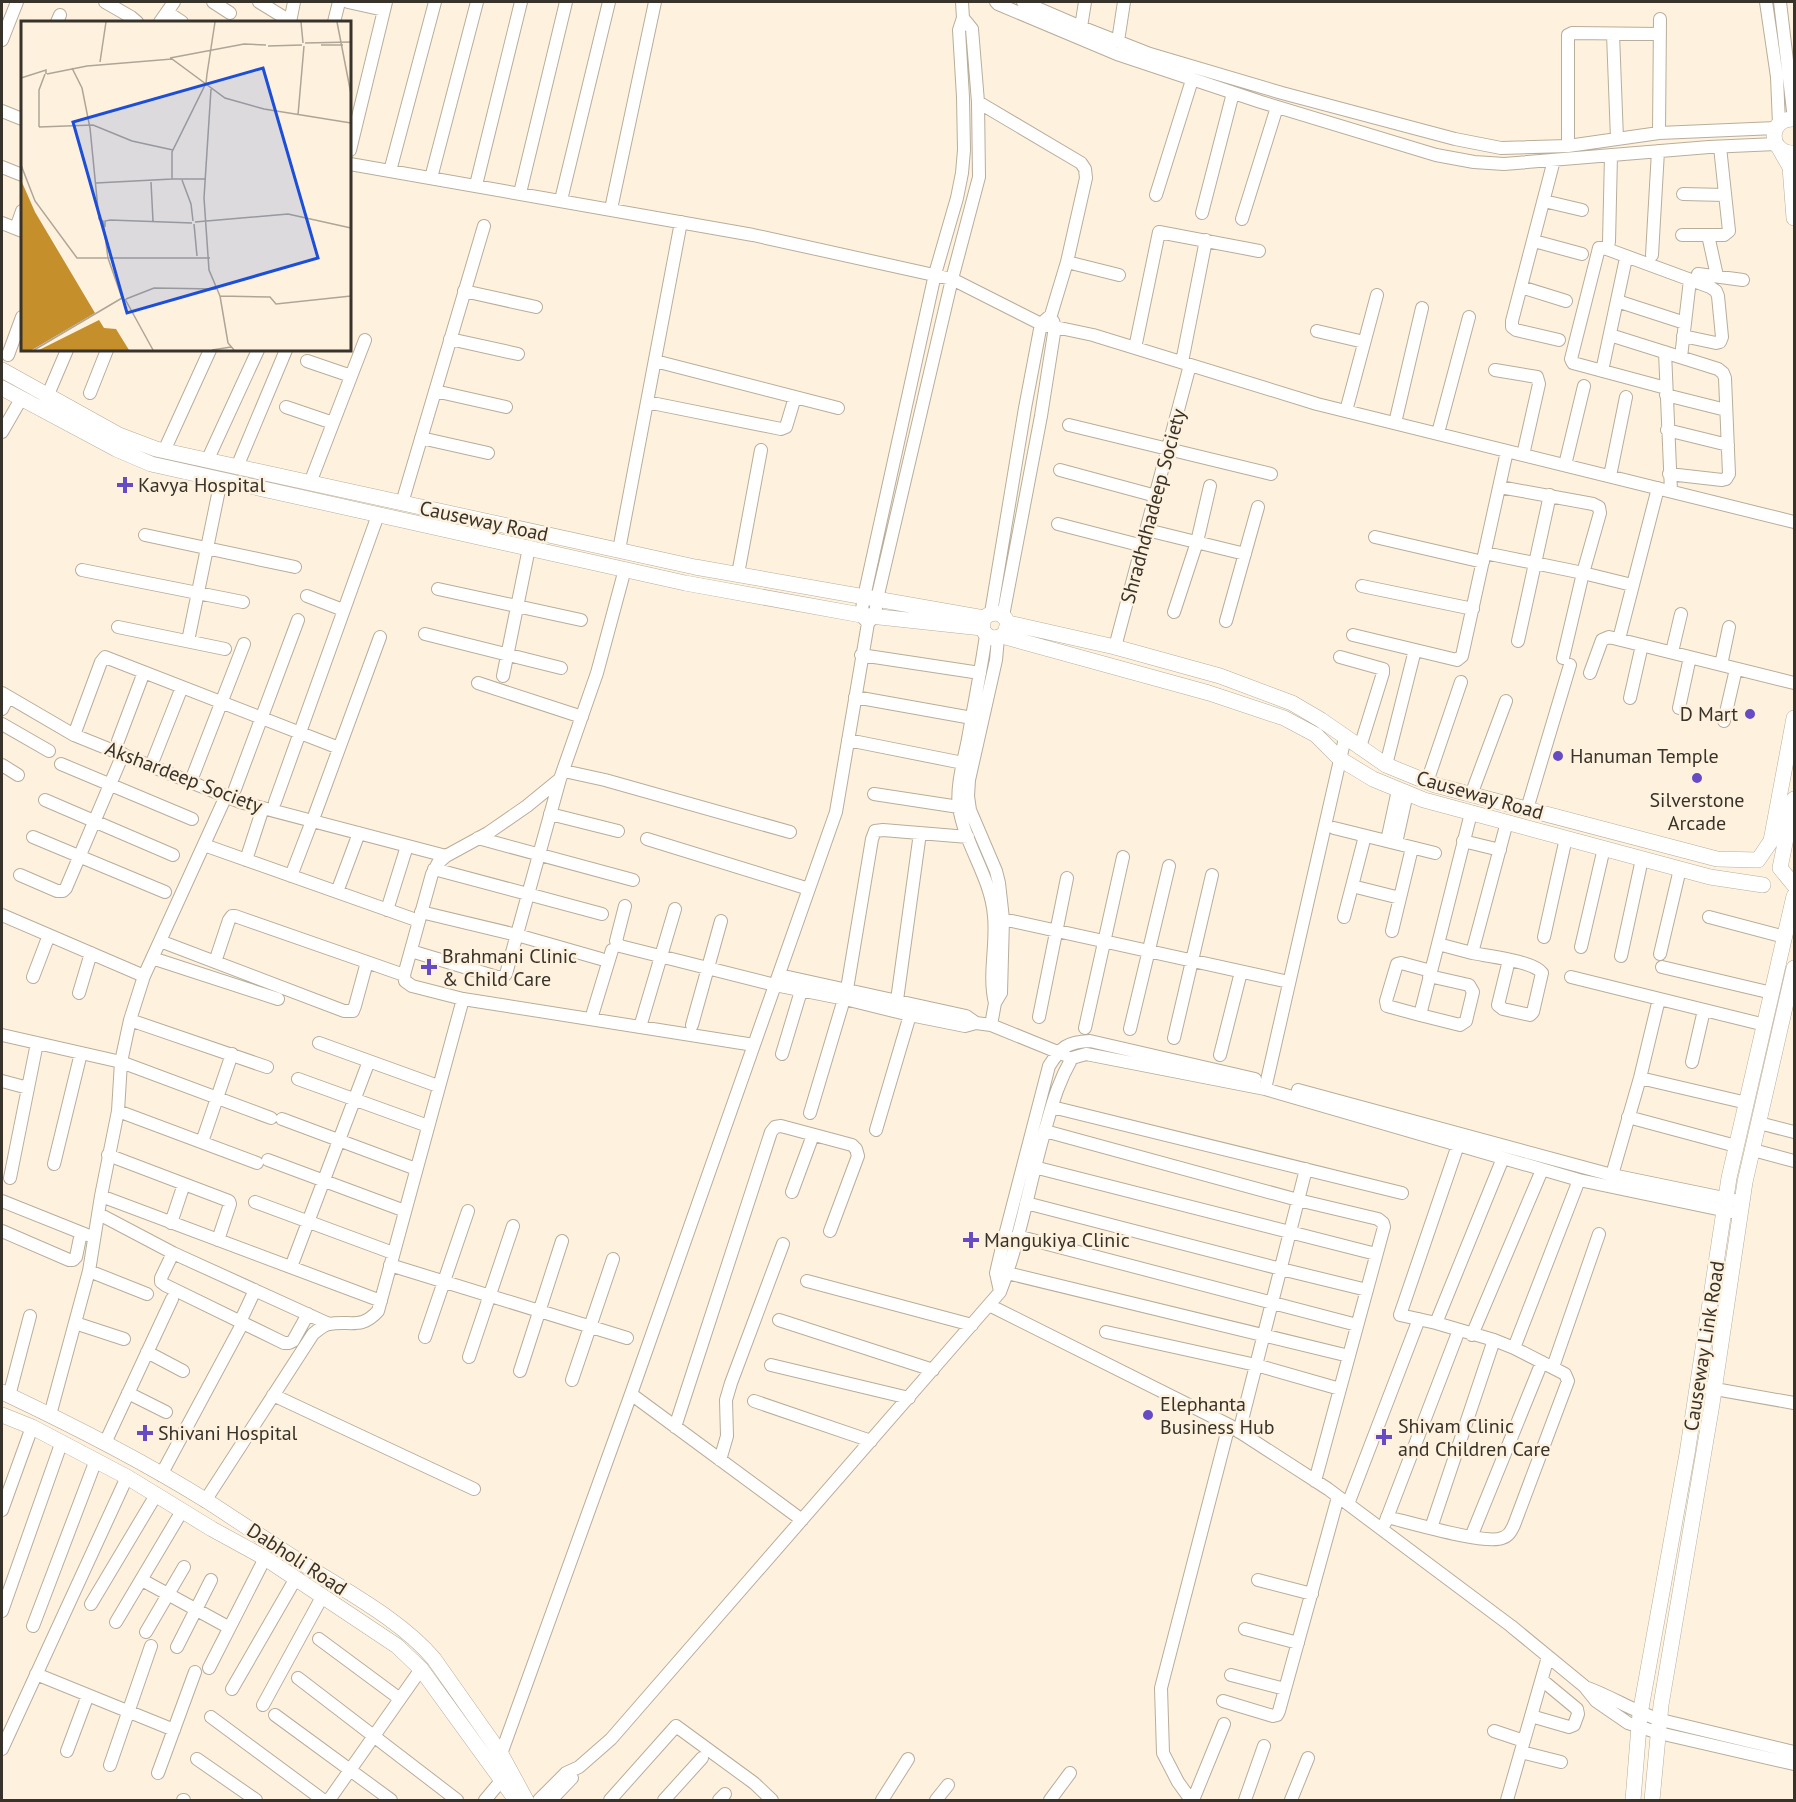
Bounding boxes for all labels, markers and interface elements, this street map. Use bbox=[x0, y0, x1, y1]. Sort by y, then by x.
inset map bbox=[21, 21, 351, 351]
street label: Shradhdhadeep Society bbox=[1114, 405, 1192, 606]
place label: Kavya Hospital bbox=[138, 472, 265, 498]
marker: Kavya Hospital bbox=[116, 476, 134, 494]
street label: Causeway Road bbox=[417, 495, 551, 547]
place label: D Mart bbox=[1680, 701, 1738, 727]
marker: D Mart bbox=[1743, 707, 1757, 721]
street label: Akshardeep Society bbox=[102, 735, 267, 819]
place label: Hanuman Temple bbox=[1570, 743, 1719, 769]
marker: Hanuman Temple bbox=[1551, 749, 1565, 763]
street label: Causeway Road bbox=[1413, 764, 1547, 826]
marker: Silverstone Arcade bbox=[1690, 771, 1704, 785]
place label: Silverstone Arcade bbox=[1650, 787, 1745, 836]
place label: Brahmani Clinic & Child Care bbox=[442, 943, 577, 992]
marker: Brahmani Clinic & Child Care bbox=[420, 958, 438, 976]
place label: Mangukiya Clinic bbox=[984, 1227, 1130, 1253]
marker: Mangukiya Clinic bbox=[962, 1231, 980, 1249]
street label: Causeway Link Road bbox=[1678, 1259, 1730, 1433]
place label: Elephanta Business Hub bbox=[1160, 1391, 1275, 1440]
marker: Elephanta Business Hub bbox=[1141, 1408, 1155, 1422]
place label: Shivam Clinic and Children Care bbox=[1398, 1413, 1550, 1462]
place label: Shivani Hospital bbox=[158, 1420, 298, 1446]
marker: Shivani Hospital bbox=[136, 1424, 154, 1442]
marker: Shivam Clinic and Children Care bbox=[1375, 1428, 1393, 1446]
street label: Dabholi Road bbox=[242, 1517, 352, 1601]

